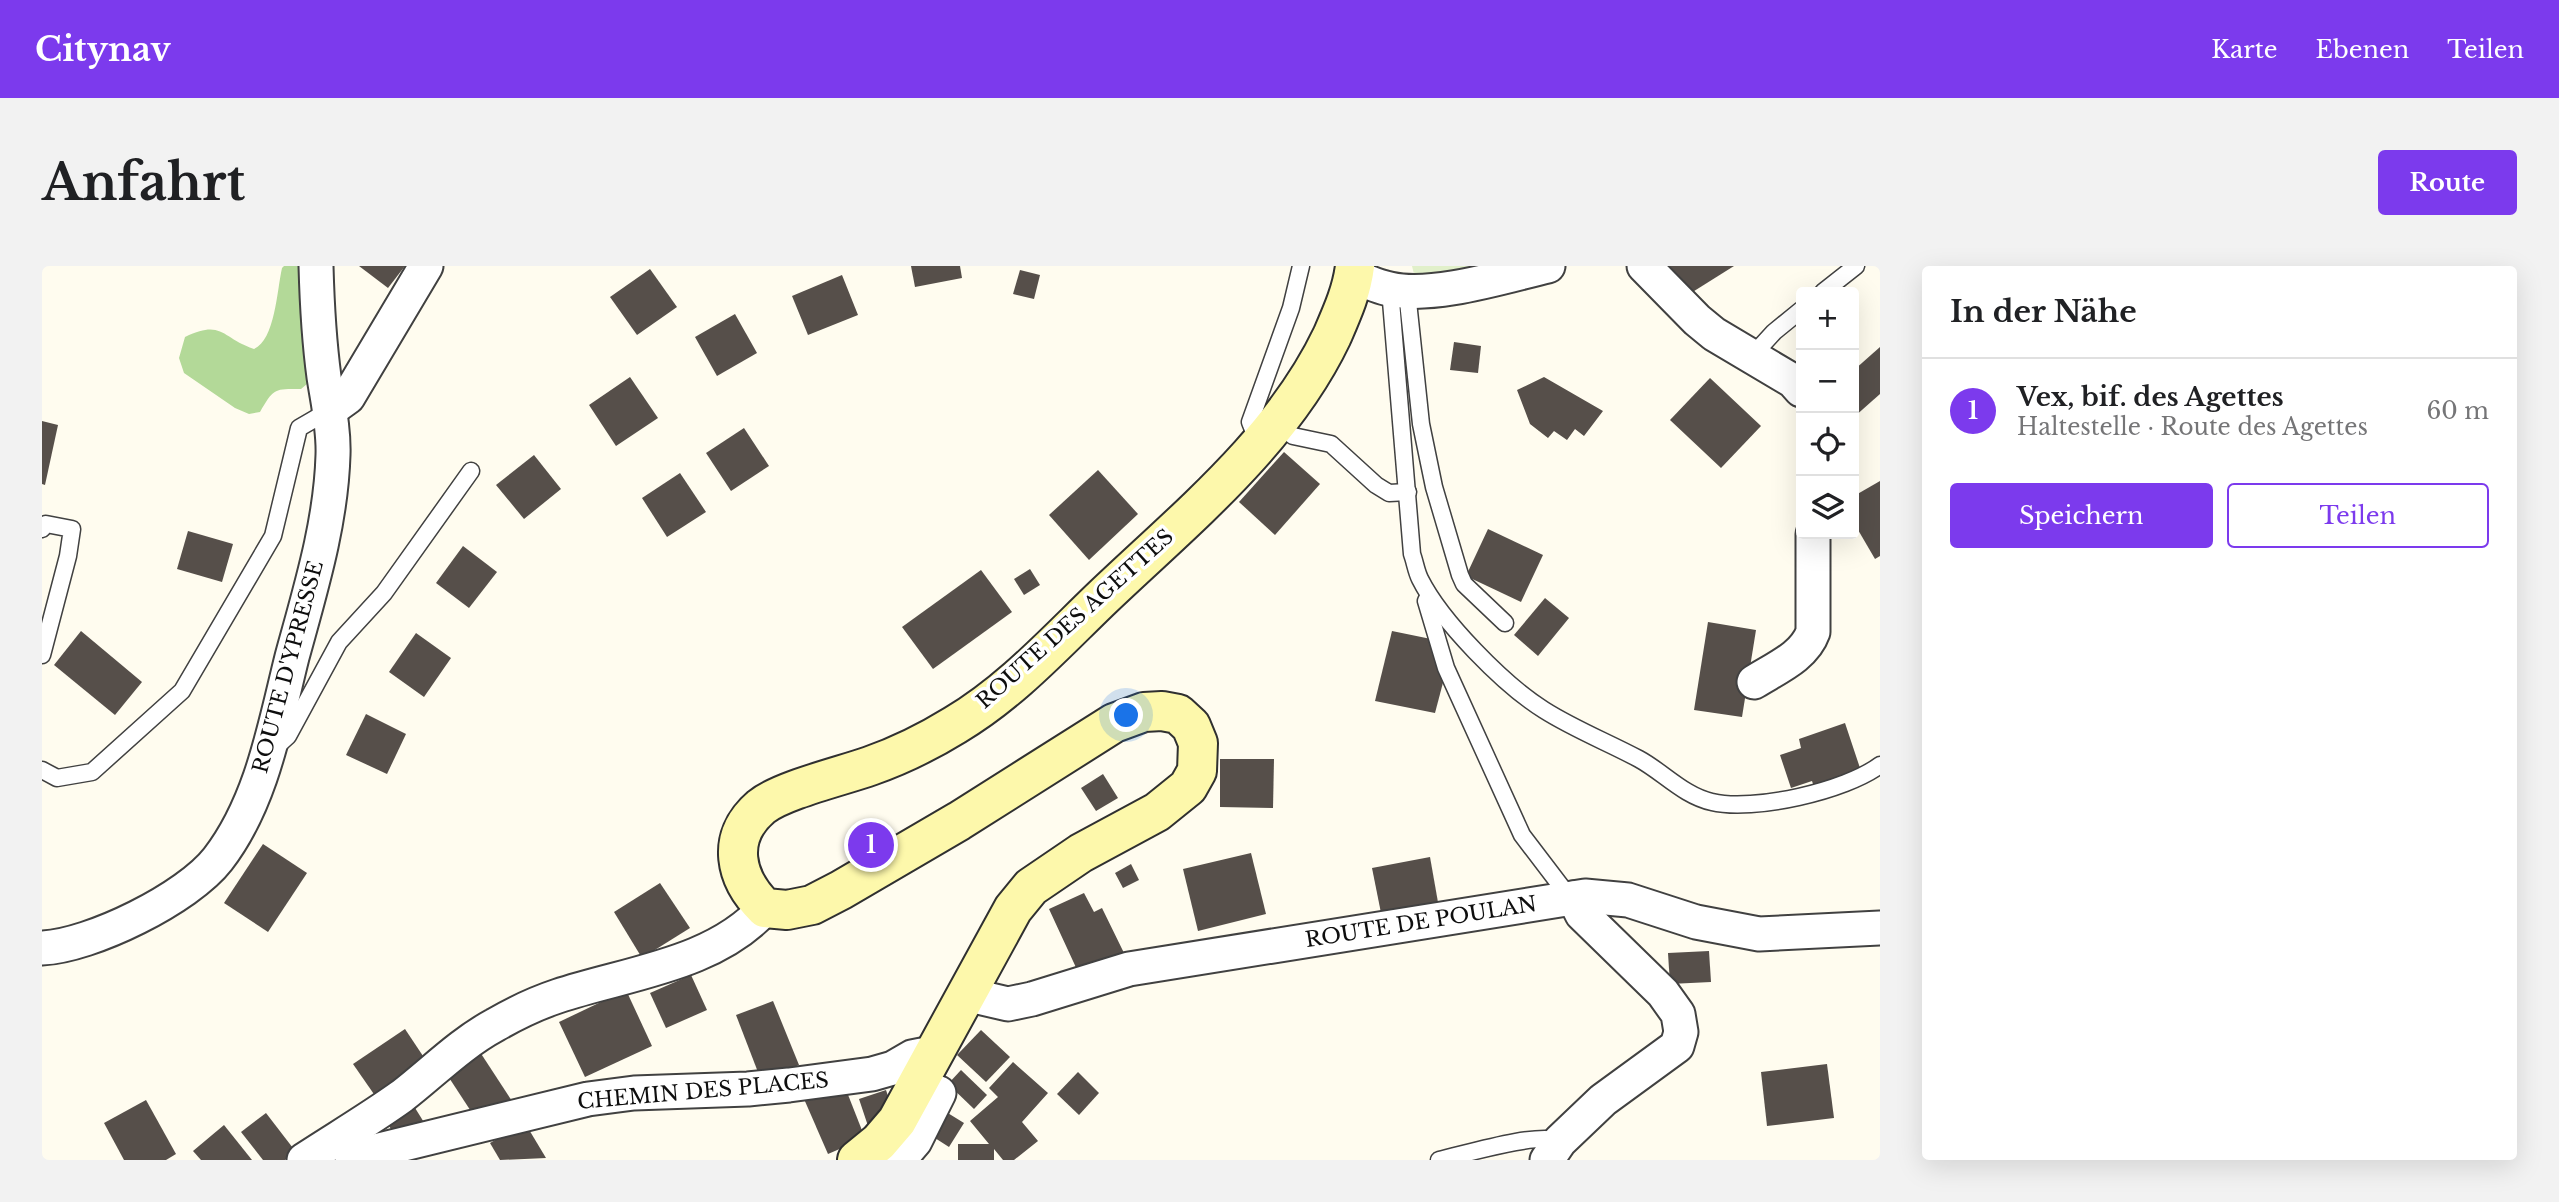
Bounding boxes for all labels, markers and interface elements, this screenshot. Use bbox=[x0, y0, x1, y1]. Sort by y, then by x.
text: Citynav bbox=[35, 29, 171, 70]
text: Karte bbox=[2211, 35, 2278, 64]
text: Ebenen bbox=[2316, 35, 2409, 64]
text: Teilen bbox=[2447, 35, 2524, 64]
button: Route bbox=[2378, 150, 2517, 215]
text: Anfahrt bbox=[42, 152, 245, 213]
map controls bbox=[1796, 287, 1859, 539]
button: + bbox=[1796, 287, 1859, 350]
text: In der Nähe bbox=[1950, 293, 2137, 330]
button: − bbox=[1796, 350, 1859, 413]
text: Vex, bif. des Agettes bbox=[2017, 381, 2284, 413]
text: 1 bbox=[1968, 397, 1978, 425]
text: 60 m bbox=[2427, 397, 2489, 425]
button: locate bbox=[1796, 413, 1859, 476]
text: Haltestelle · Route des Agettes bbox=[2017, 413, 2368, 441]
button: layers bbox=[1796, 476, 1859, 539]
button: Speichern bbox=[1950, 483, 2213, 548]
button: Teilen bbox=[2227, 483, 2489, 548]
street label: ROUTE DES AGETTES bbox=[971, 524, 1179, 714]
street label: ROUTE D'YPRESSE bbox=[247, 558, 329, 776]
your location bbox=[1109, 698, 1143, 732]
pin: 1 bbox=[848, 819, 894, 871]
street label: ROUTE DE POULAN bbox=[1303, 891, 1539, 953]
street label: CHEMIN DES PLACES bbox=[576, 1067, 830, 1115]

